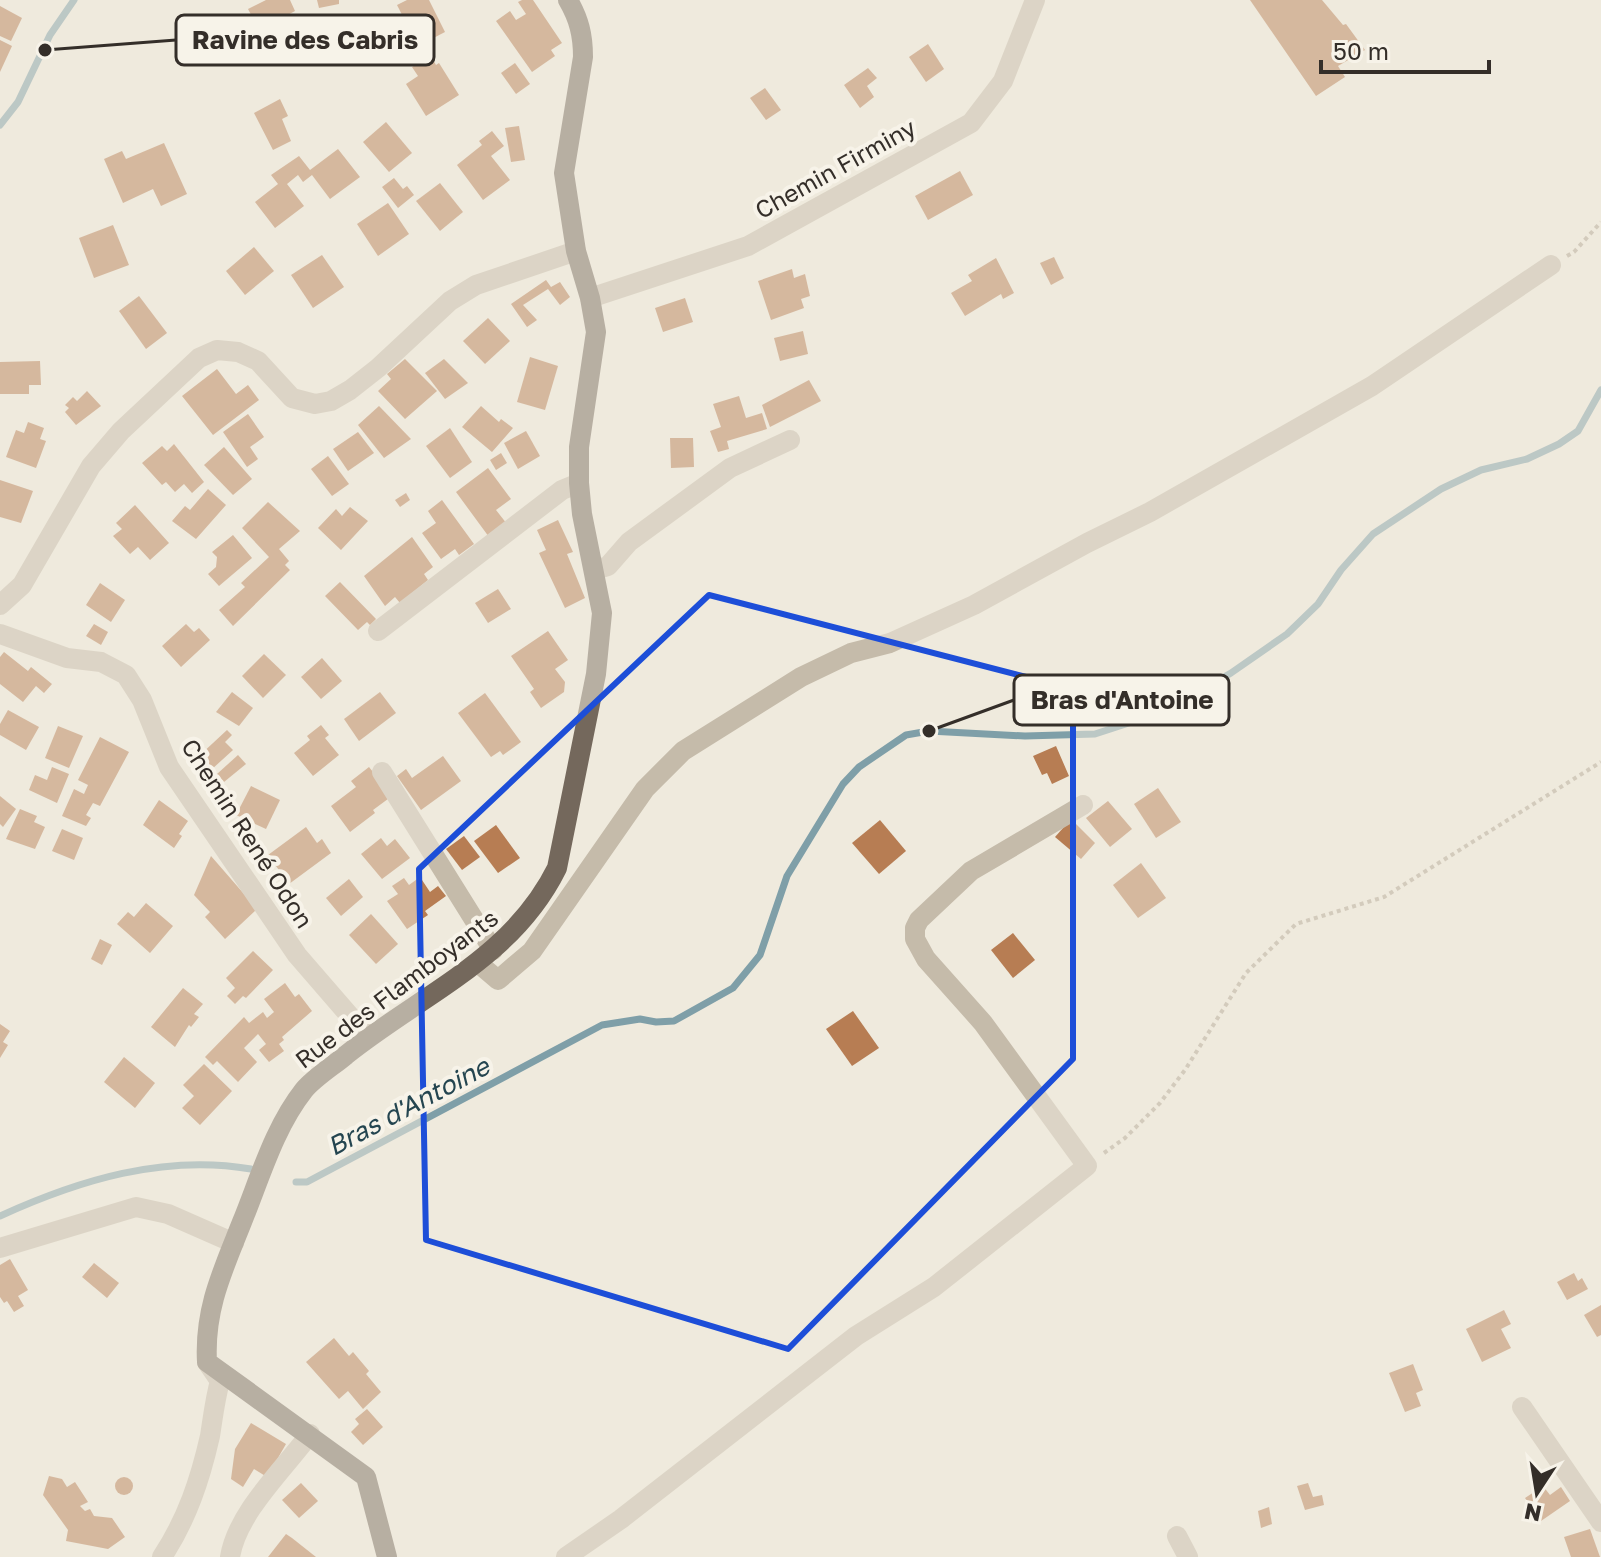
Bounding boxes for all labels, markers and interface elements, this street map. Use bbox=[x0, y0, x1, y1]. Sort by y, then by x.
callout: Ravine des Cabris bbox=[176, 15, 434, 65]
text: Ravine des Cabris bbox=[192, 24, 418, 55]
scale bar bbox=[1321, 24, 1489, 74]
text: 50 m bbox=[1333, 36, 1389, 65]
street label: Chemin Firminy bbox=[750, 112, 920, 224]
callout: Bras d'Antoine bbox=[1014, 675, 1229, 725]
text: Bras d'Antoine bbox=[1030, 684, 1214, 715]
street label: Chemin René Odon bbox=[176, 733, 320, 933]
street label: Rue des Flamboyants bbox=[289, 902, 503, 1074]
water label: Bras d'Antoine bbox=[322, 1049, 496, 1162]
north arrow bbox=[1497, 1453, 1577, 1533]
text: N bbox=[1522, 1498, 1544, 1528]

